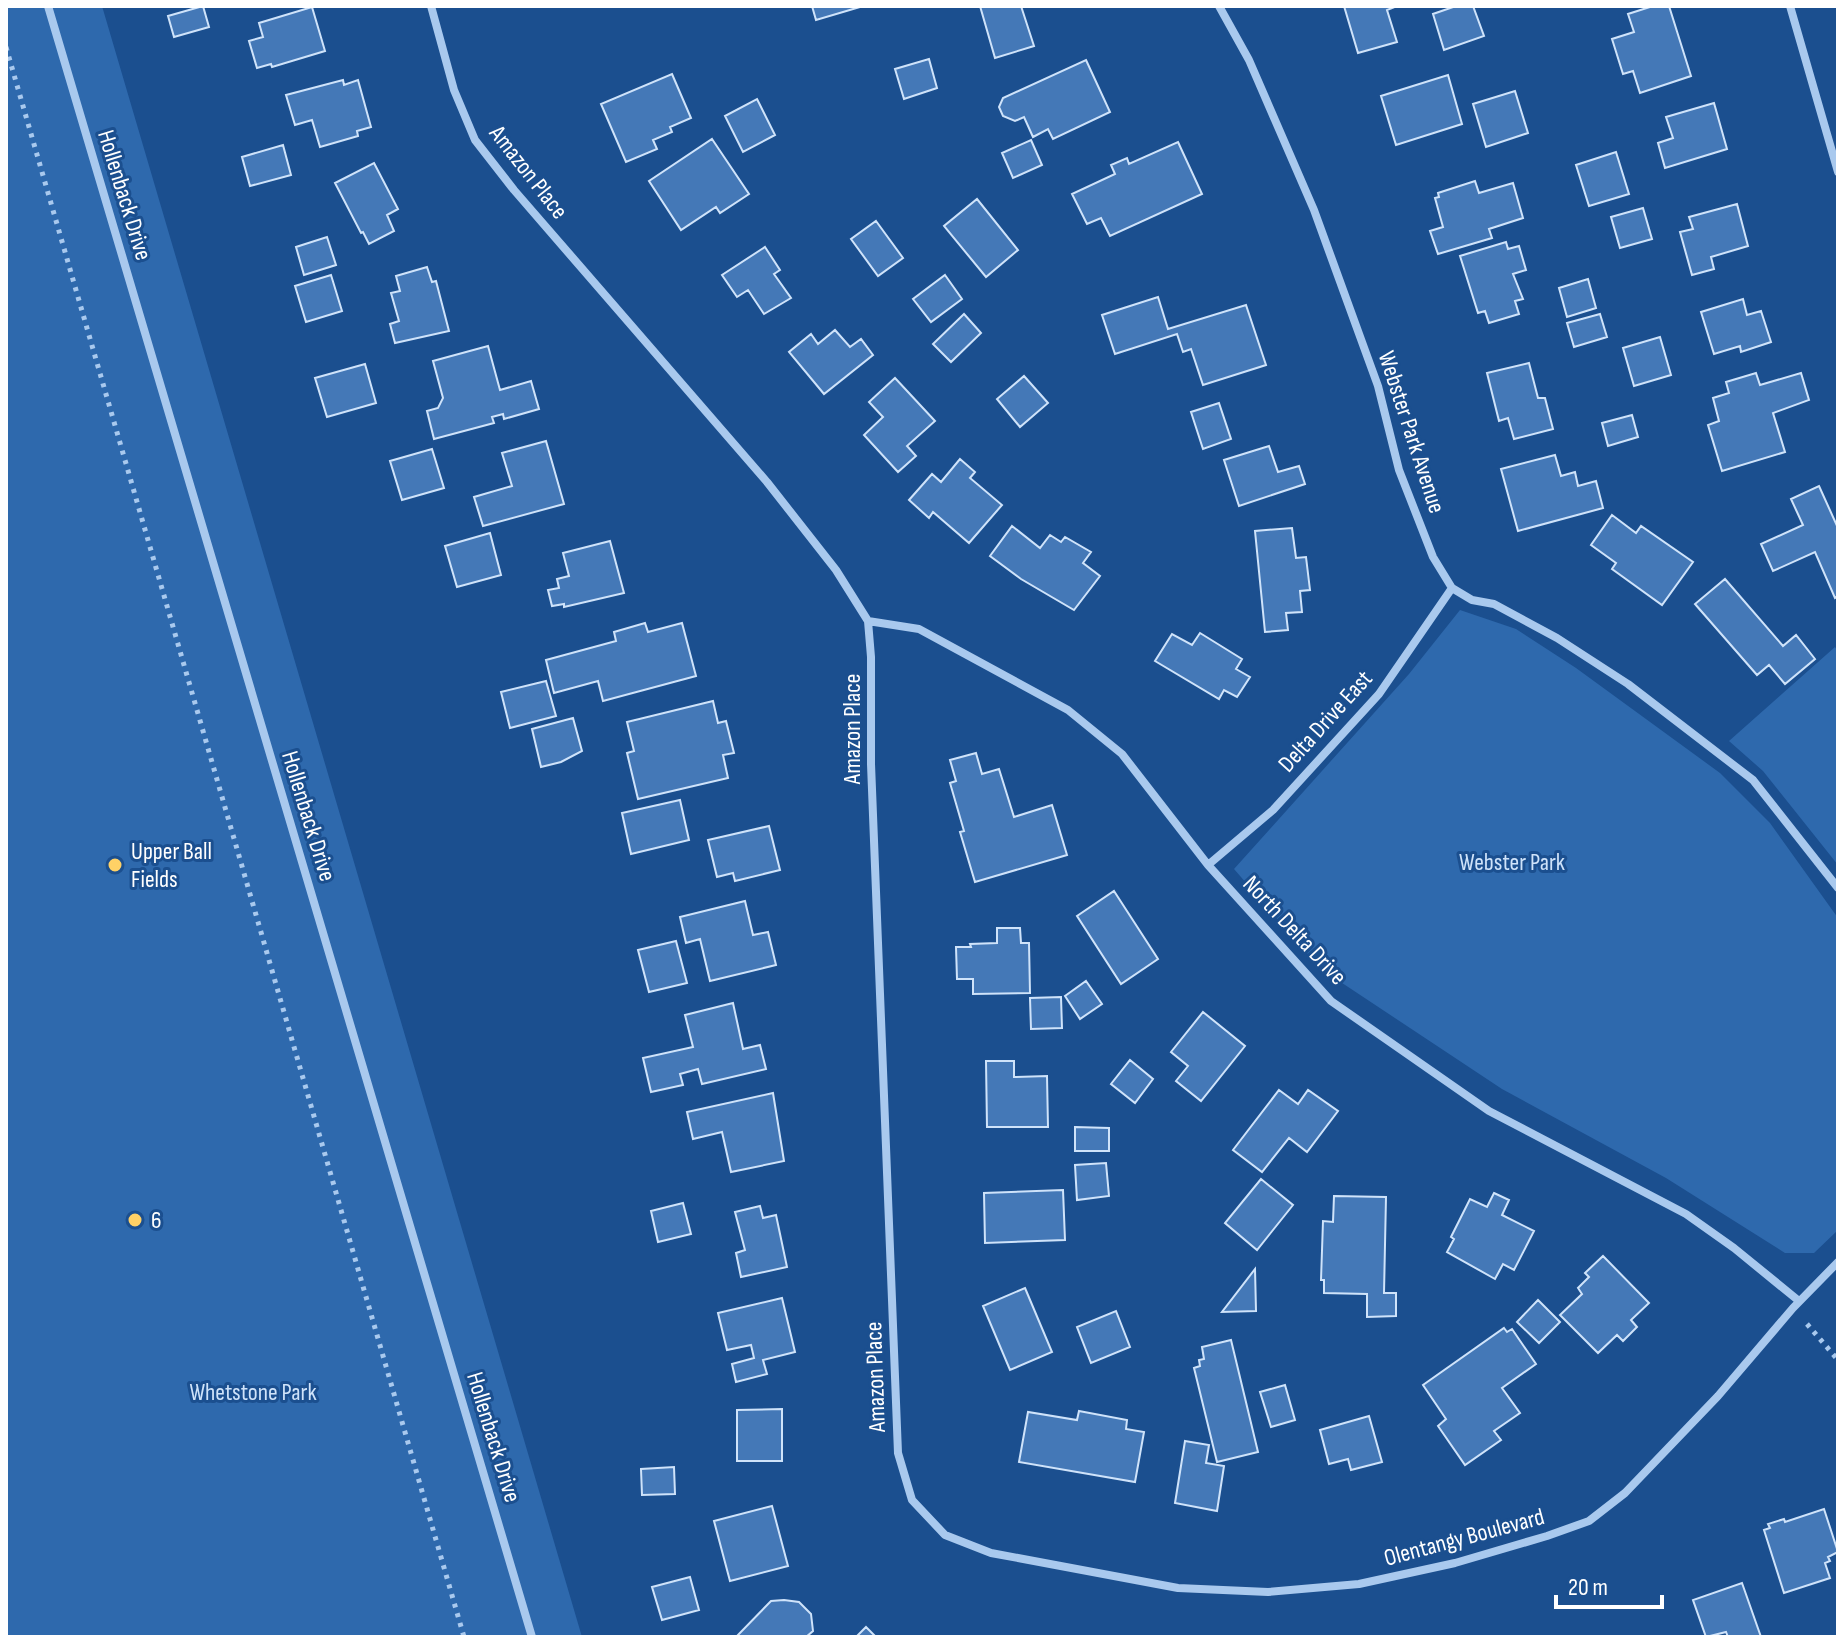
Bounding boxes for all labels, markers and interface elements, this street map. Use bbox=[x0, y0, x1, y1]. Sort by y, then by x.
street label: Amazon Place bbox=[482, 119, 574, 225]
street label: Hollenback Drive bbox=[91, 127, 158, 264]
street label: Webster Park Avenue bbox=[1372, 348, 1451, 517]
street label: Delta Drive East bbox=[1272, 665, 1379, 778]
street label: Amazon Place bbox=[838, 674, 867, 785]
street label: Hollenback Drive bbox=[275, 748, 342, 885]
place label: Upper Ball Fields bbox=[131, 837, 212, 894]
park label: Webster Park bbox=[1459, 848, 1565, 877]
marker: Upper Ball Fields bbox=[106, 856, 124, 874]
street label: North Delta Drive bbox=[1237, 870, 1353, 991]
place label: 6 bbox=[151, 1206, 162, 1235]
marker: 6 bbox=[126, 1211, 144, 1229]
street label: Amazon Place bbox=[859, 1321, 892, 1434]
street label: Hollenback Drive bbox=[460, 1369, 527, 1506]
park label: Whetstone Park bbox=[189, 1378, 317, 1407]
street label: Olentangy Boulevard bbox=[1381, 1502, 1547, 1573]
scale bar bbox=[1556, 1559, 1662, 1609]
text: 20 m bbox=[1568, 1573, 1608, 1602]

